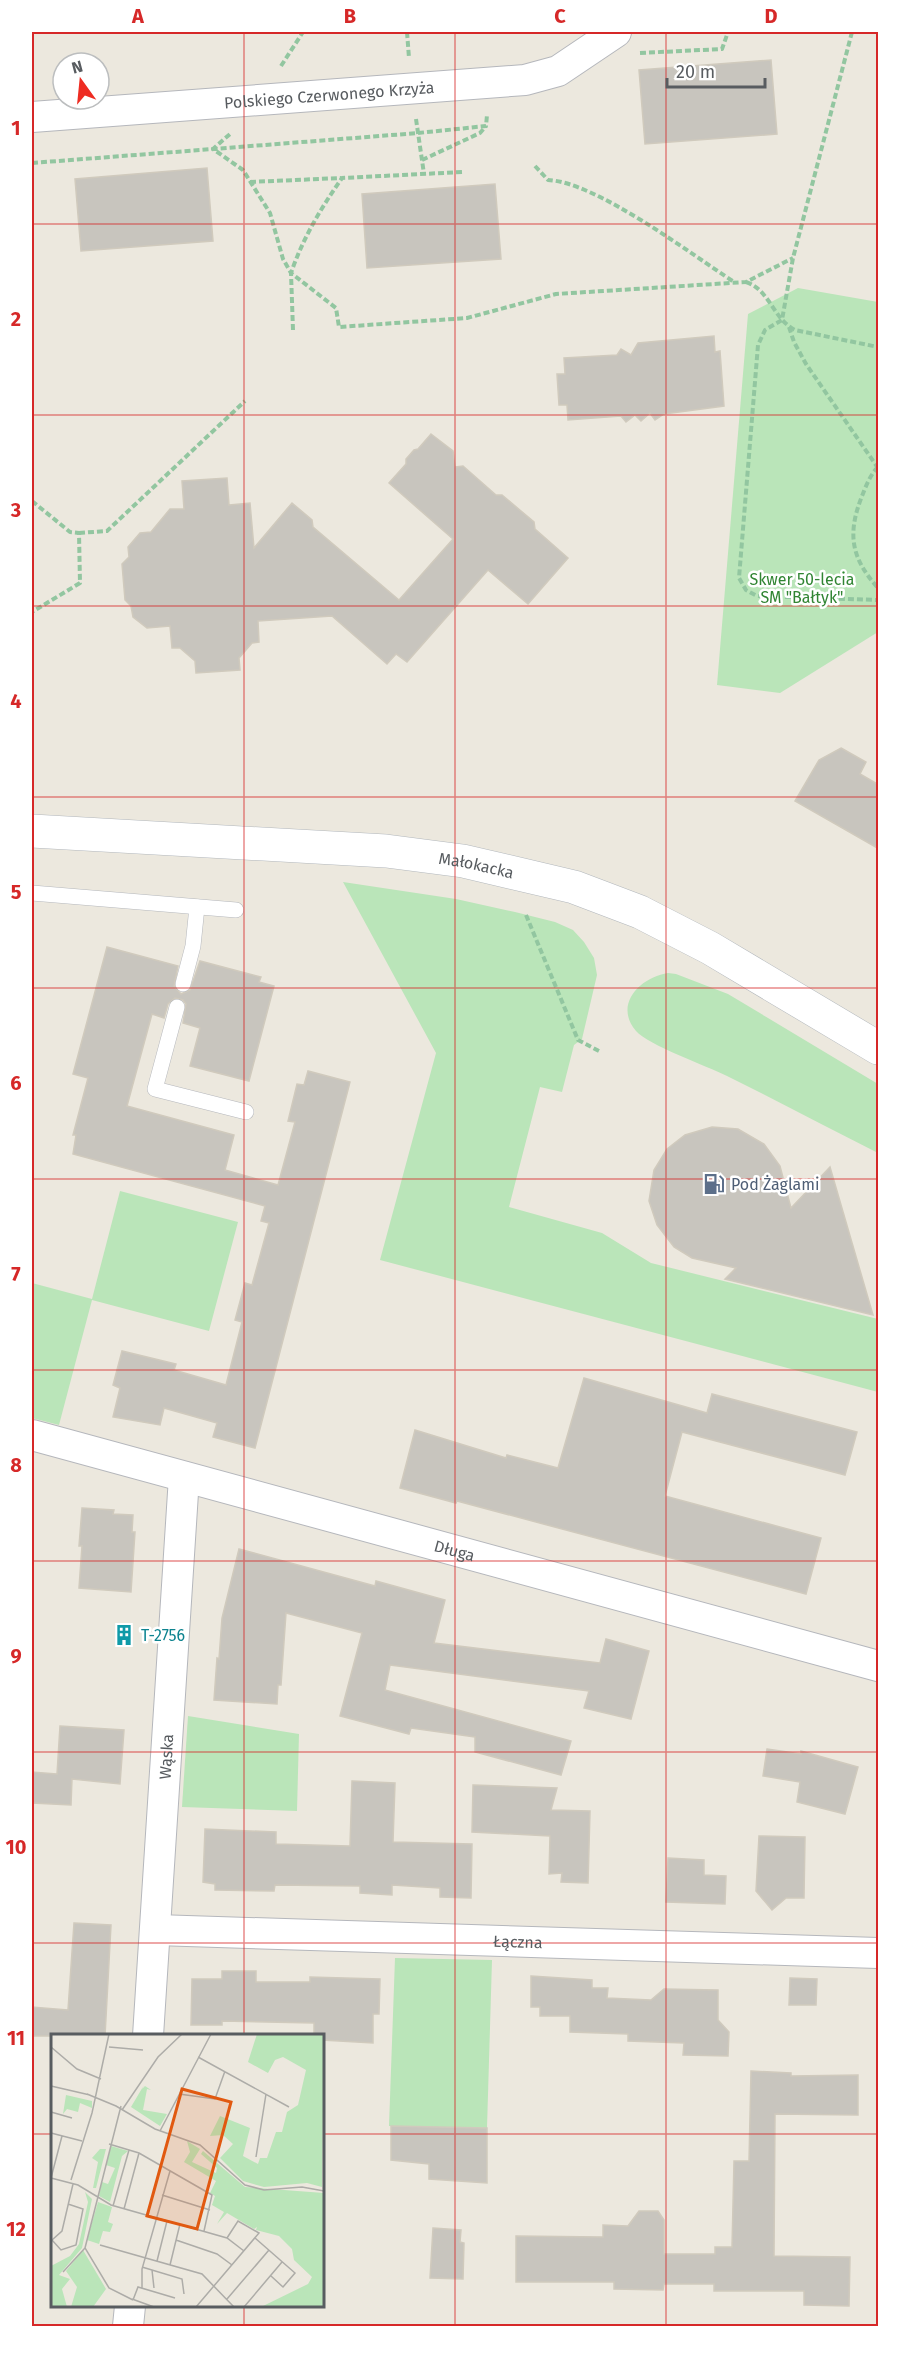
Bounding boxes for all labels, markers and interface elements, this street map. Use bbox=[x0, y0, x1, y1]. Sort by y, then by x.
text: A bbox=[131, 4, 145, 28]
text: B bbox=[344, 4, 356, 28]
text: C bbox=[554, 4, 566, 28]
text: D bbox=[764, 4, 778, 28]
north arrow bbox=[51, 51, 111, 111]
scale bar bbox=[667, 51, 764, 89]
text: N bbox=[70, 56, 85, 78]
text: 20 m bbox=[676, 61, 715, 83]
street label: Polskiego Czerwonego Krzyża bbox=[223, 77, 435, 112]
text: 1 bbox=[11, 116, 21, 140]
text: 2 bbox=[11, 307, 21, 331]
text: 3 bbox=[10, 498, 21, 522]
park label: Skwer 50-lecia SM "Bałtyk" bbox=[749, 570, 855, 607]
text: 4 bbox=[10, 689, 22, 713]
street label: Małokacka bbox=[438, 848, 516, 882]
text: 5 bbox=[11, 880, 22, 904]
text: 6 bbox=[10, 1071, 22, 1095]
fuel station icon: Pod Żaglami bbox=[702, 1172, 726, 1196]
place label: Pod Żaglami bbox=[731, 1174, 819, 1194]
text: 7 bbox=[11, 1262, 21, 1286]
text: 8 bbox=[10, 1453, 22, 1477]
street label: Długa bbox=[432, 1536, 477, 1565]
building icon: T-2756 bbox=[112, 1623, 136, 1647]
place label: T-2756 bbox=[141, 1626, 185, 1645]
text: 9 bbox=[10, 1644, 22, 1668]
street label: Wąska bbox=[155, 1733, 177, 1780]
text: 10 bbox=[6, 1835, 26, 1859]
street label: Łączna bbox=[493, 1931, 543, 1952]
text: 11 bbox=[7, 2026, 25, 2050]
inset map bbox=[51, 2034, 324, 2307]
text: 12 bbox=[6, 2217, 26, 2241]

